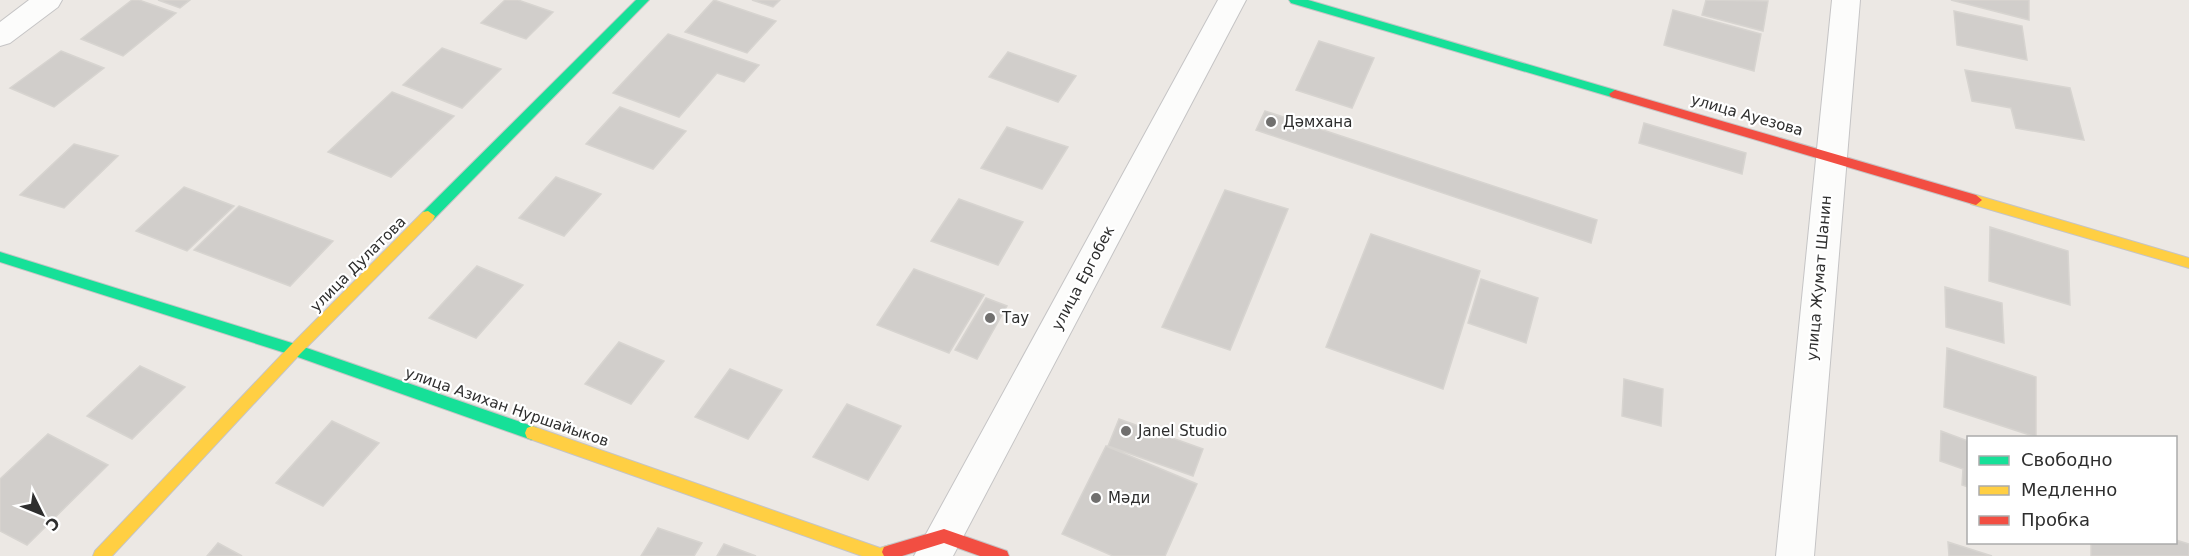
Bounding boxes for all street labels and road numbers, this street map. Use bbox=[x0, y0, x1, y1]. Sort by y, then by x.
street label: улица Ауезова bbox=[1689, 90, 1805, 140]
street label: улица Жумат Шанин bbox=[1803, 195, 1835, 361]
street label: улица Дулатова bbox=[306, 212, 410, 316]
street label: улица Ергобек bbox=[1048, 223, 1118, 333]
street label: улица Азихан Нуршайыков bbox=[403, 364, 611, 450]

